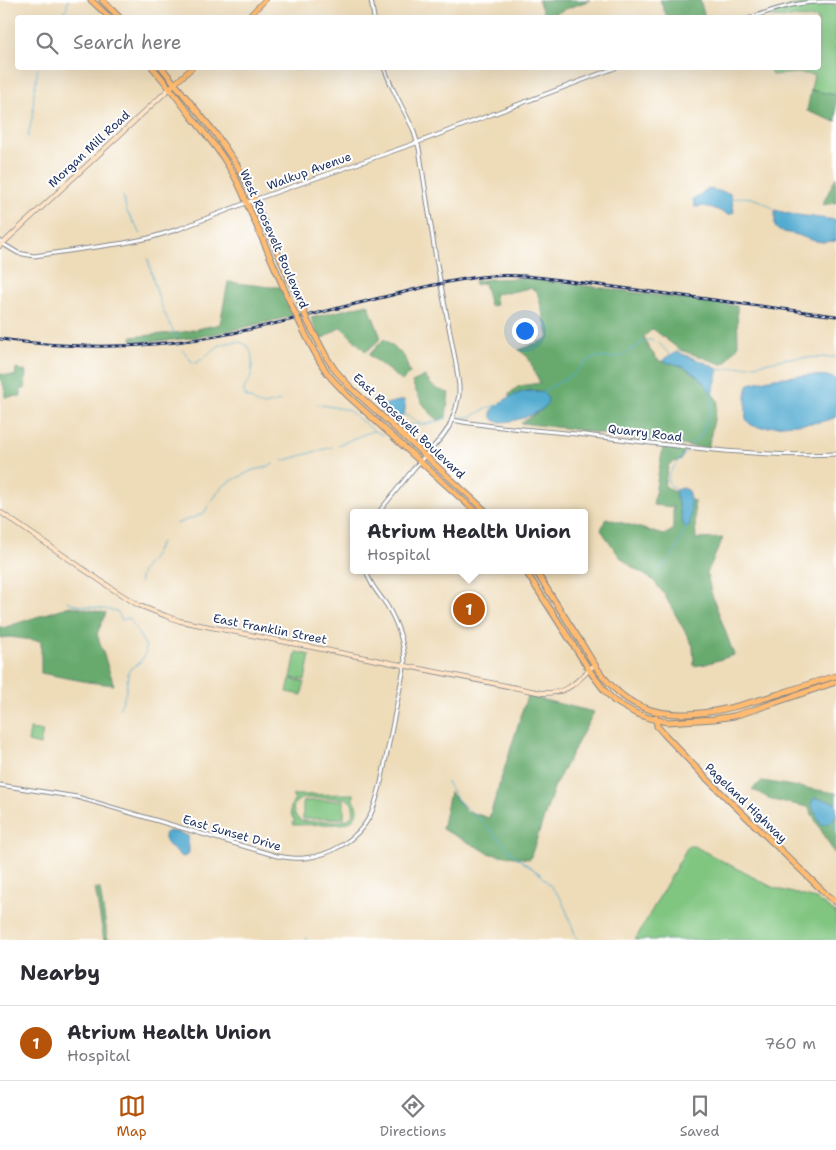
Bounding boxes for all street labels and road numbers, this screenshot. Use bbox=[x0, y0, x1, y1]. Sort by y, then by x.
street label: Morgan Mill Road bbox=[45, 107, 134, 191]
street label: Walkup Avenue bbox=[265, 148, 354, 194]
street label: West Roosevelt Boulevard bbox=[236, 167, 312, 312]
street label: East Roosevelt Boulevard bbox=[349, 370, 469, 483]
street label: Quarry Road bbox=[607, 421, 683, 446]
street label: East Franklin Street bbox=[212, 610, 328, 648]
street label: Pageland Highway bbox=[701, 760, 791, 847]
street label: East Sunset Drive bbox=[181, 811, 283, 855]

